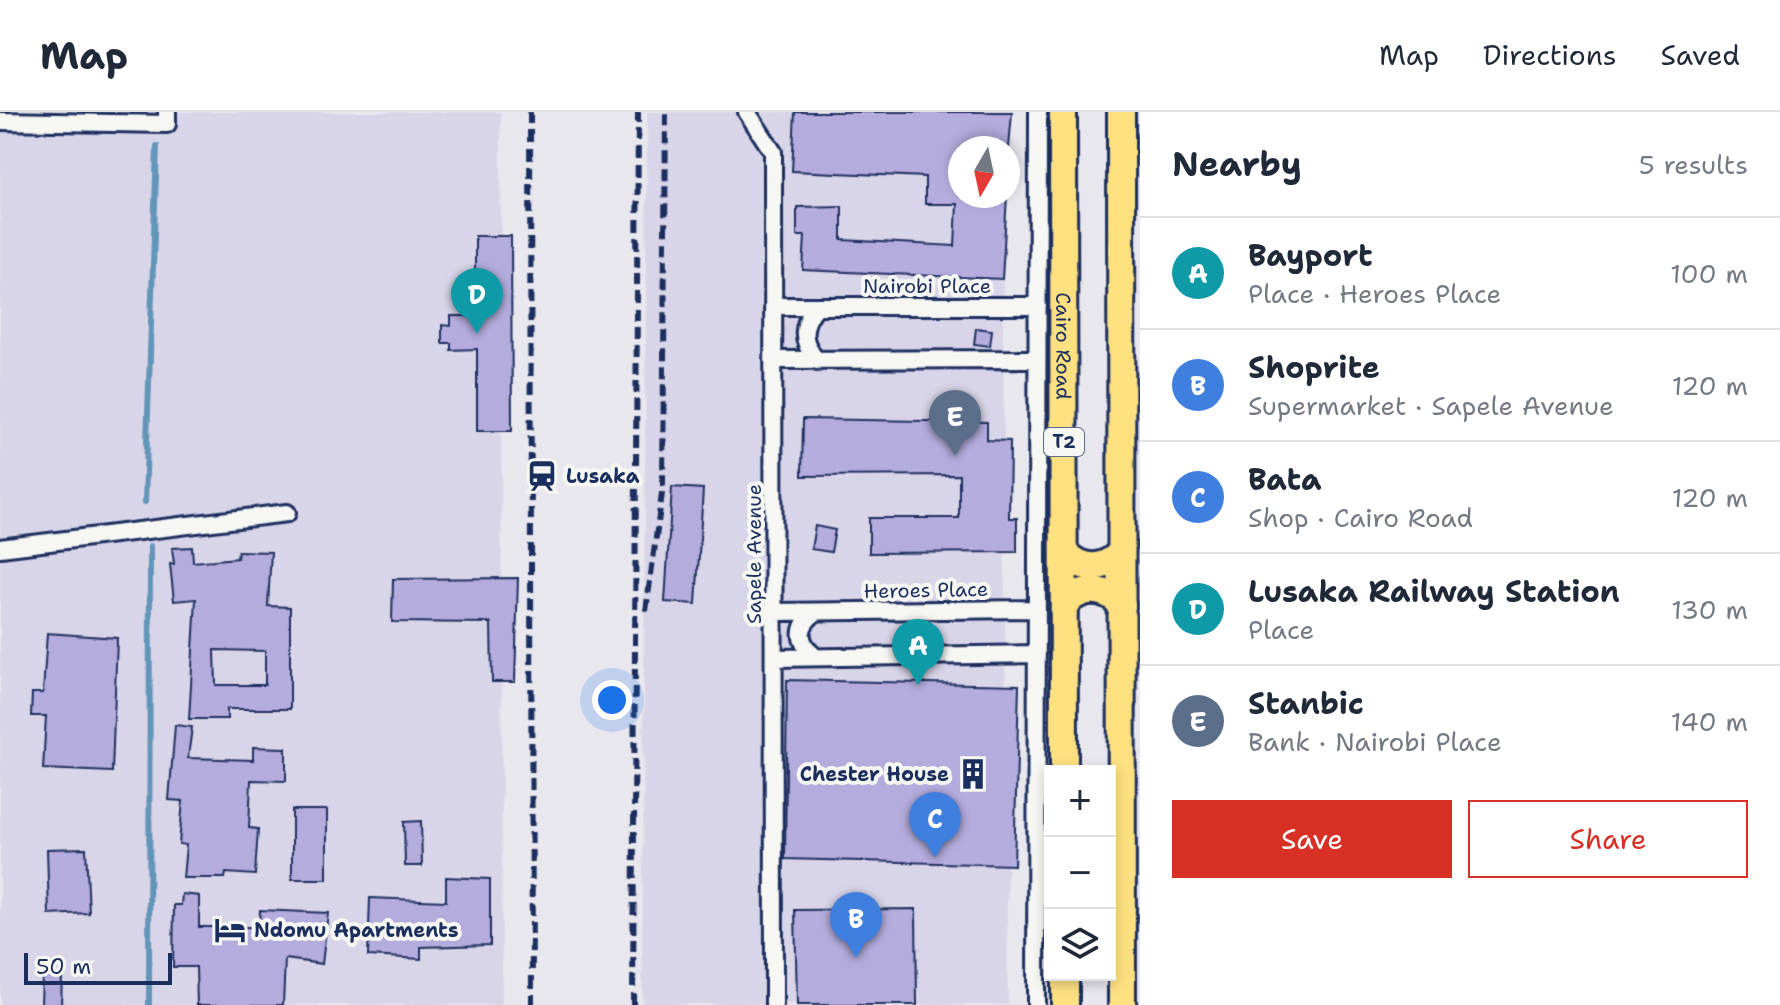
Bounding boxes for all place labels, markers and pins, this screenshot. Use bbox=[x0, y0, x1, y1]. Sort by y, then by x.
pin: D bbox=[451, 268, 503, 334]
pin: E bbox=[929, 390, 981, 456]
station icon: Lusaka bbox=[525, 459, 559, 493]
place label: Lusaka bbox=[566, 463, 640, 489]
pin: A bbox=[892, 619, 944, 685]
building icon: Chester House bbox=[956, 757, 990, 791]
place label: Chester House bbox=[800, 761, 949, 787]
pin: C bbox=[909, 792, 961, 858]
pin: B bbox=[830, 892, 882, 958]
hotel icon: Ndomu Apartments bbox=[213, 913, 247, 947]
place label: Ndomu Apartments bbox=[254, 917, 459, 943]

